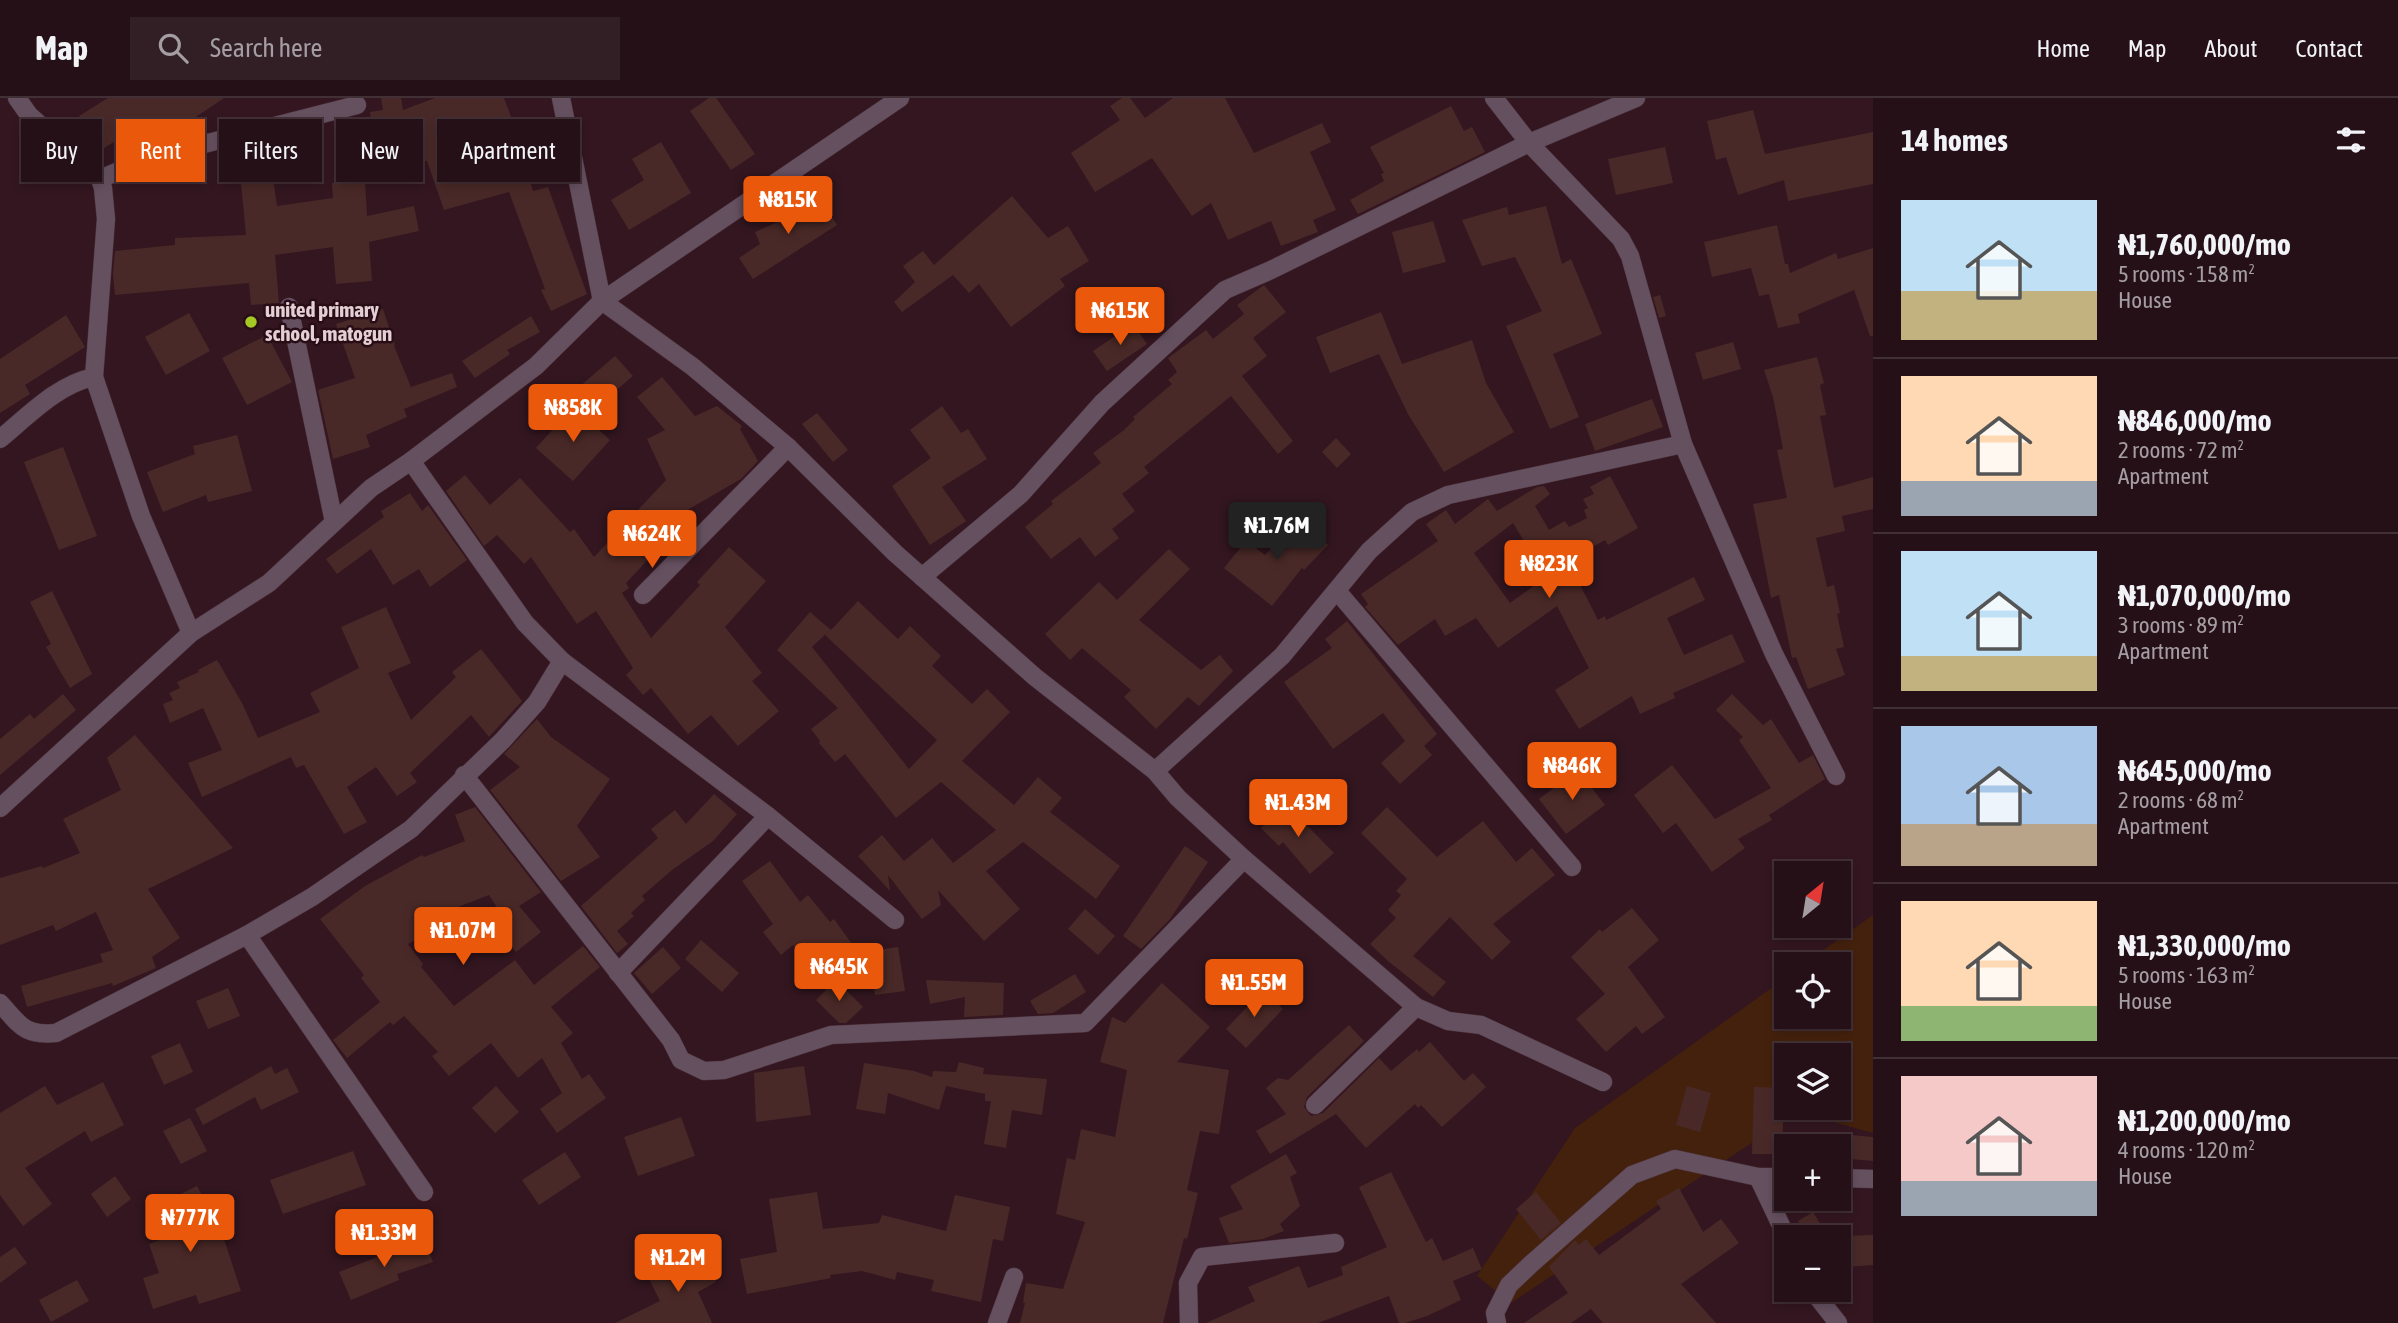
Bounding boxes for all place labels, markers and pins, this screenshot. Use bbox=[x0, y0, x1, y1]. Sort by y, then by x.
pin: ₦815K bbox=[739, 176, 837, 236]
pin: ₦615K bbox=[1071, 288, 1169, 347]
place label: united primary school, matogun bbox=[265, 297, 392, 345]
marker: united primary school, matogun bbox=[243, 314, 259, 330]
pin: ₦858K bbox=[524, 384, 622, 444]
pin: ₦1.76M bbox=[1220, 503, 1334, 562]
pin: ₦624K bbox=[603, 510, 701, 570]
pin: ₦823K bbox=[1500, 540, 1598, 600]
pin: ₦846K bbox=[1523, 742, 1621, 802]
pin: ₦1.43M bbox=[1241, 780, 1355, 839]
pin: ₦1.07M bbox=[406, 908, 520, 967]
pin: ₦645K bbox=[790, 944, 888, 1003]
pin: ₦1.55M bbox=[1197, 960, 1311, 1019]
pin: ₦777K bbox=[141, 1194, 239, 1254]
pin: ₦1.33M bbox=[327, 1210, 441, 1269]
pin: ₦1.2M bbox=[629, 1234, 727, 1294]

